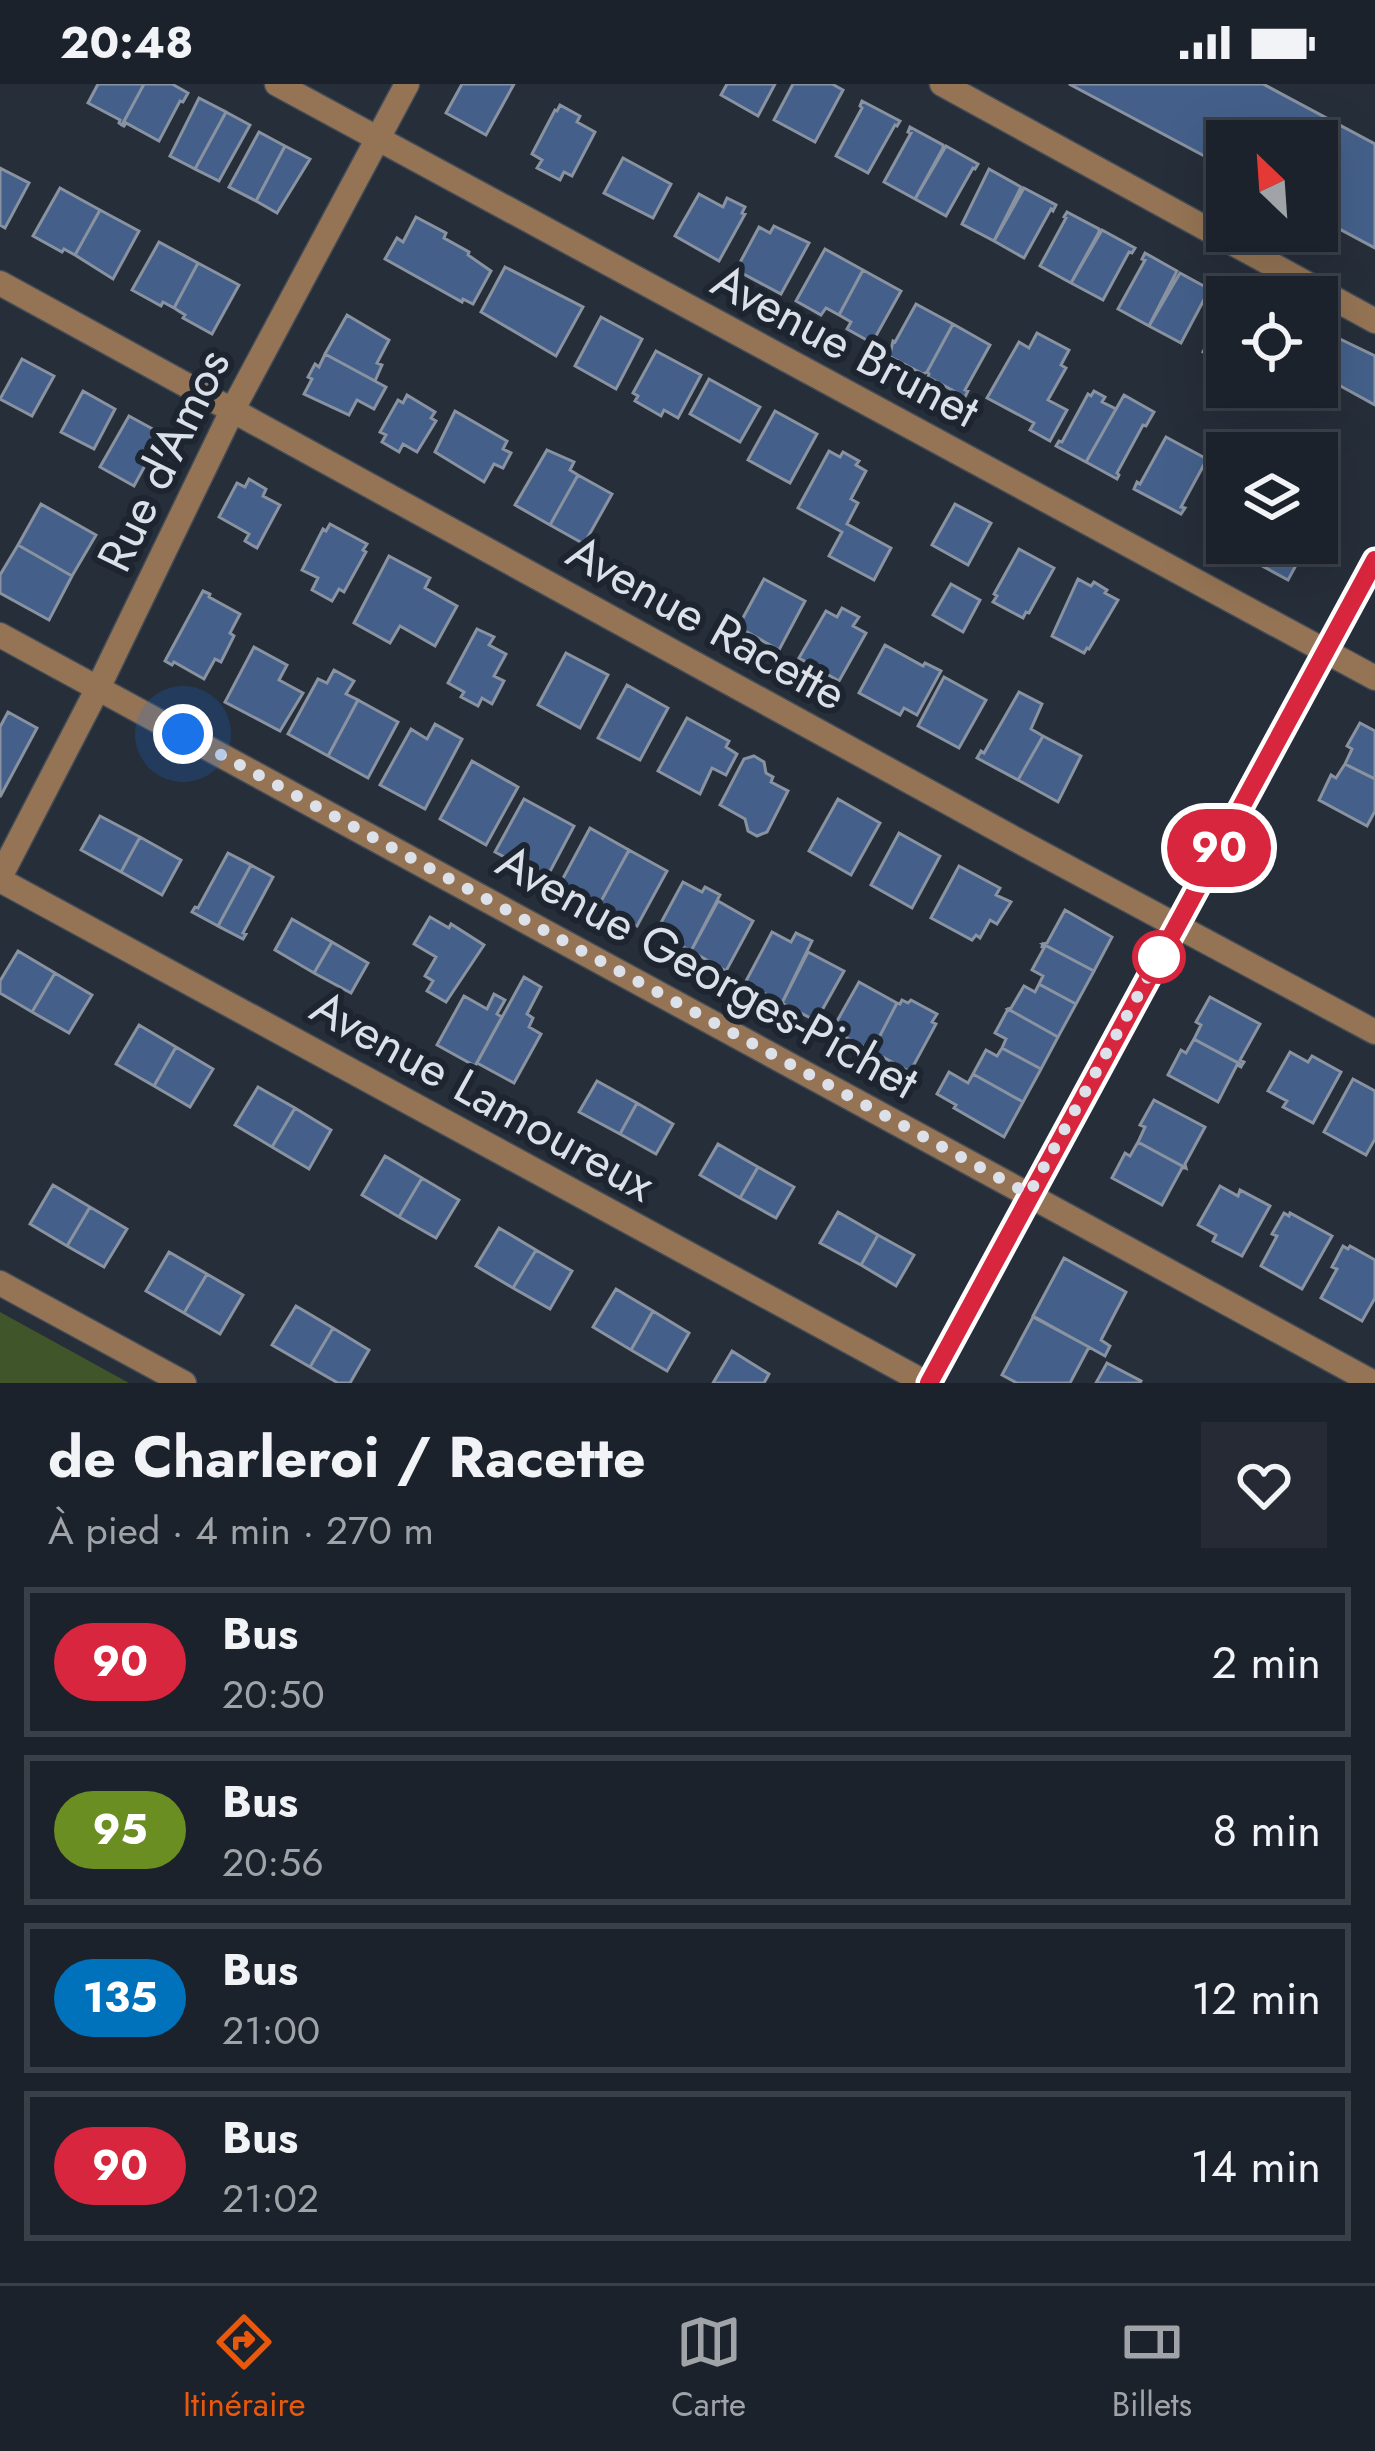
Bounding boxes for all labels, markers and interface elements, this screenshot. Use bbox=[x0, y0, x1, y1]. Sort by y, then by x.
text: 20:48 bbox=[60, 10, 193, 75]
north arrow bbox=[1206, 120, 1338, 252]
map controls bbox=[1206, 120, 1338, 564]
street label: Avenue Brunet bbox=[700, 246, 992, 445]
button: locate bbox=[1206, 276, 1338, 408]
street label: Rue d'Amos bbox=[80, 337, 247, 583]
button: layers bbox=[1206, 432, 1338, 564]
street label: Avenue Racette bbox=[555, 517, 859, 728]
your location bbox=[153, 704, 213, 764]
line badge: 90 bbox=[1165, 809, 1273, 887]
text: 90 bbox=[1191, 817, 1247, 878]
street label: Avenue Georges-Pichet bbox=[484, 827, 932, 1116]
unlabelled marker bbox=[1134, 932, 1184, 982]
street label: Avenue Lamoureux bbox=[298, 972, 668, 1219]
text: de Charleroi / Racette bbox=[48, 1416, 646, 1498]
button: heart bbox=[1201, 1422, 1327, 1548]
text: À pied · 4 min · 270 m bbox=[48, 1502, 434, 1559]
text: Bus bbox=[222, 1601, 298, 1666]
text: 2 min bbox=[1211, 1630, 1321, 1695]
text: 90 bbox=[92, 1631, 148, 1692]
text: 20:50 bbox=[222, 1666, 325, 1723]
text: Bus bbox=[222, 1769, 298, 1834]
text: 8 min bbox=[1213, 1798, 1321, 1863]
text: 95 bbox=[92, 1799, 148, 1860]
text: 20:56 bbox=[222, 1834, 324, 1891]
text: Bus bbox=[222, 1937, 298, 2002]
text: 12 min bbox=[1191, 1966, 1321, 2031]
text: 135 bbox=[83, 1967, 157, 2028]
text: 21:00 bbox=[222, 2002, 320, 2059]
text: Bus bbox=[222, 2105, 298, 2170]
text: 14 min bbox=[1191, 2134, 1321, 2199]
text: 90 bbox=[92, 2135, 148, 2196]
text: 21:02 bbox=[222, 2170, 319, 2227]
tab: Itinéraire bbox=[183, 2309, 305, 2428]
tab: Carte bbox=[671, 2309, 746, 2428]
tab: Billets bbox=[1112, 2309, 1192, 2428]

